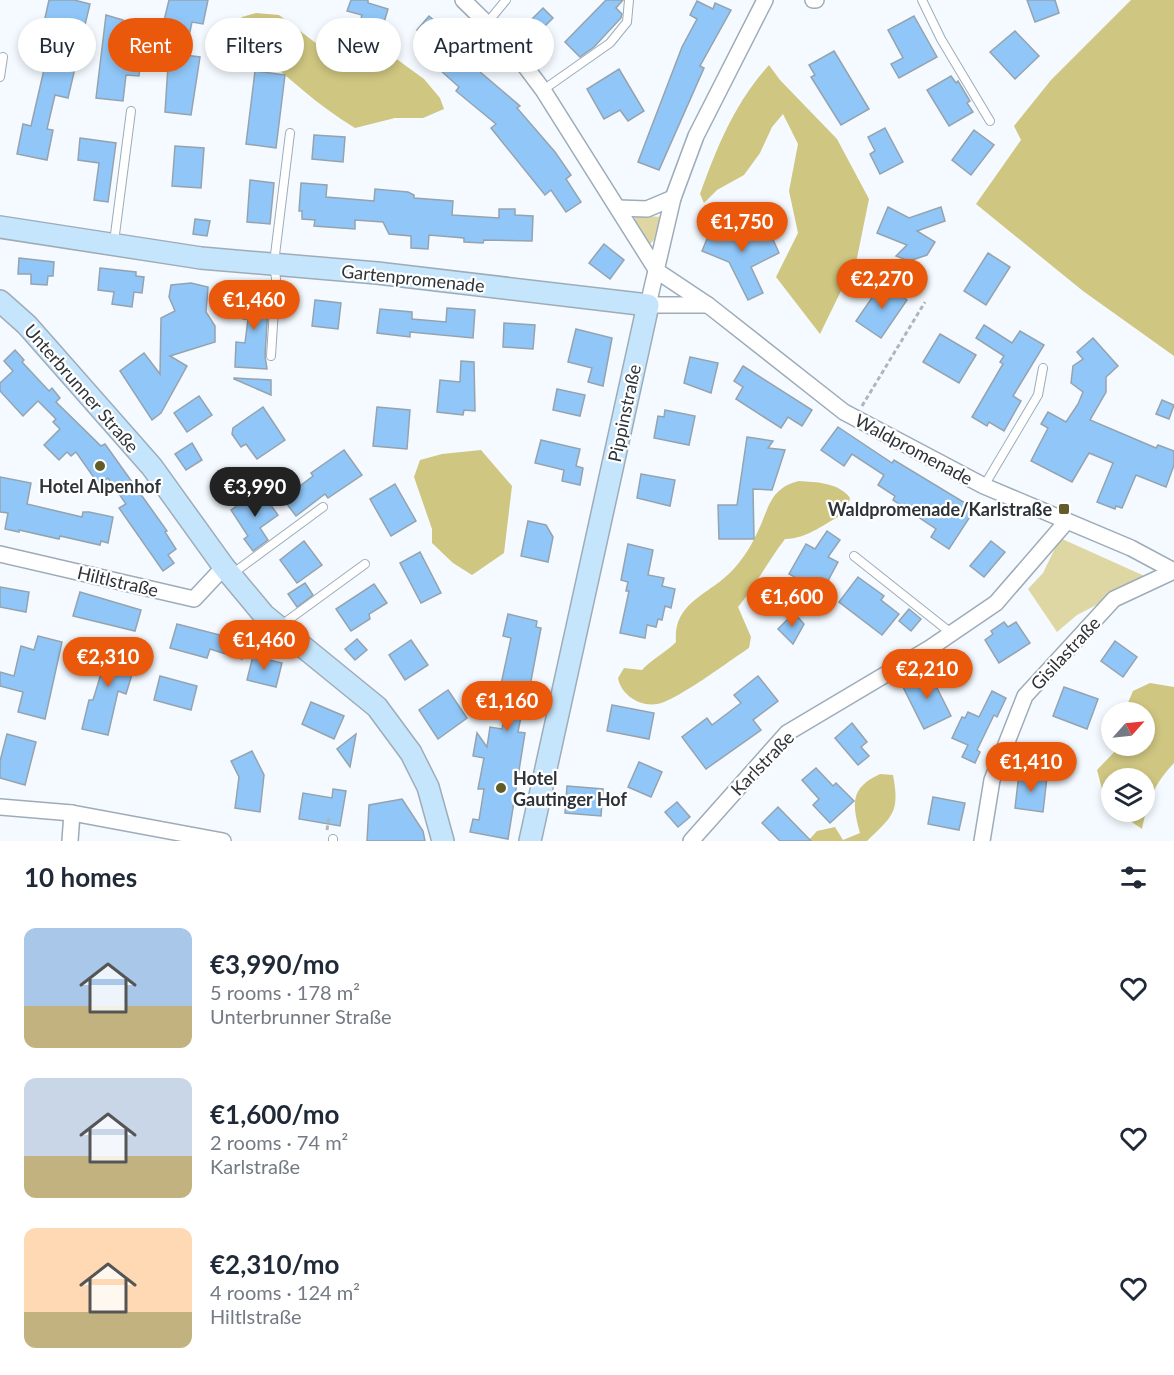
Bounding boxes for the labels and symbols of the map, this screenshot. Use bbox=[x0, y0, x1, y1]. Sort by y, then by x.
pin: €1,750 bbox=[693, 202, 791, 253]
pin: €2,270 bbox=[833, 259, 931, 310]
street label: Gartenpromenade bbox=[340, 260, 486, 296]
pin: €1,460 bbox=[205, 280, 303, 331]
street label: Unterbrunner Straße bbox=[20, 319, 144, 457]
street label: Pippinstraße bbox=[603, 362, 645, 464]
street label: Waldpromenade bbox=[851, 409, 977, 489]
marker: Hotel Alpenhof bbox=[93, 459, 107, 473]
pin: €3,990 bbox=[206, 467, 304, 518]
place label: Hotel Alpenhof bbox=[39, 475, 161, 497]
place label: Waldpromenade/Karlstraße bbox=[828, 498, 1052, 520]
marker: Waldpromenade/Karlstraße bbox=[1057, 502, 1071, 516]
street label: Hiltlstraße bbox=[75, 561, 161, 601]
pin: €1,600 bbox=[743, 577, 841, 628]
street label: Gisilastraße bbox=[1025, 612, 1105, 694]
pin: €1,460 bbox=[215, 620, 313, 671]
pin: €2,310 bbox=[59, 637, 157, 688]
pin: €2,210 bbox=[878, 649, 976, 700]
pin: €1,160 bbox=[458, 681, 556, 732]
north arrow bbox=[1101, 702, 1155, 756]
street label: Karlstraße bbox=[726, 726, 798, 800]
pin: €1,410 bbox=[982, 742, 1080, 793]
place label: Hotel Gautinger Hof bbox=[513, 767, 627, 810]
marker: Hotel Gautinger Hof bbox=[494, 781, 508, 795]

